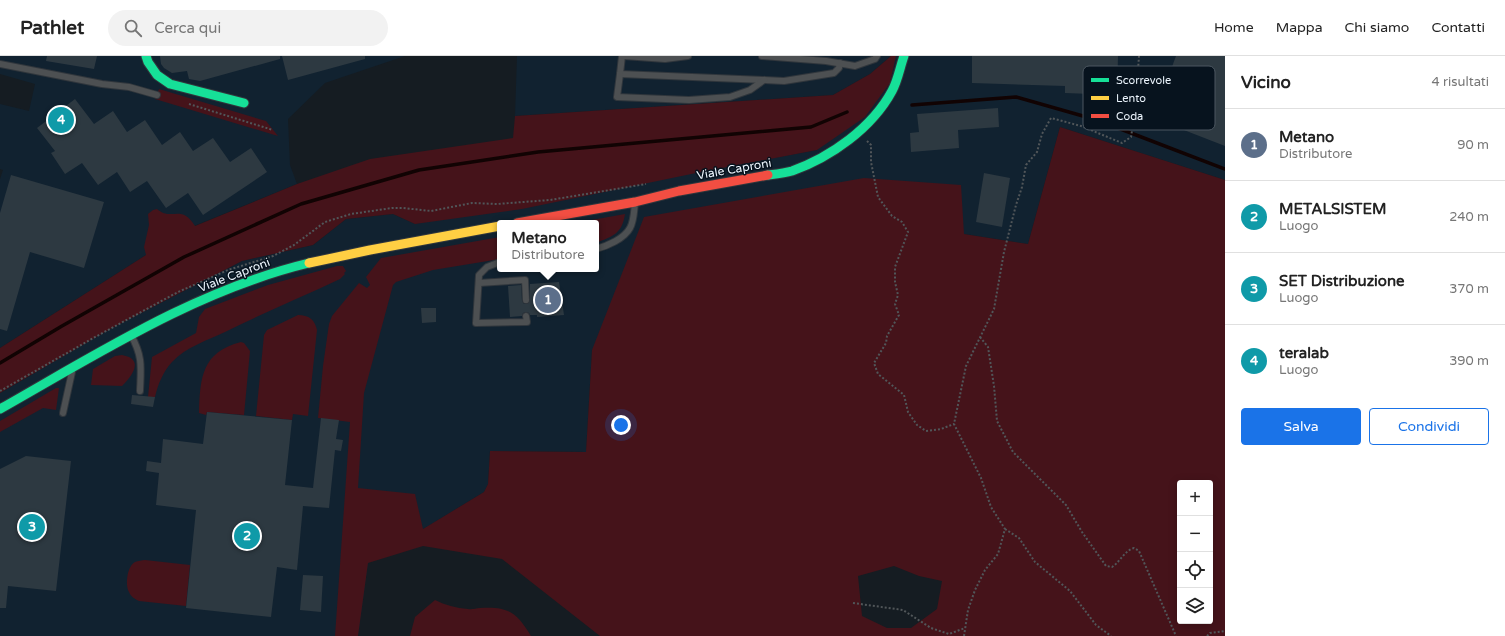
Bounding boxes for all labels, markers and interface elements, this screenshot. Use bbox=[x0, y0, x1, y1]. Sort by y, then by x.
search box bbox=[108, 10, 388, 46]
text: Pathlet bbox=[20, 17, 84, 39]
icon: search bbox=[122, 17, 144, 39]
text: Cerca qui bbox=[154, 19, 221, 37]
text: Home bbox=[1214, 19, 1254, 36]
text: Mappa bbox=[1276, 19, 1323, 36]
text: Chi siamo bbox=[1345, 19, 1409, 36]
text: Contatti bbox=[1431, 19, 1485, 36]
legend bbox=[1083, 66, 1215, 130]
text: Vicino bbox=[1241, 72, 1291, 93]
text: Scorrevole bbox=[1116, 74, 1171, 87]
text: 4 risultati bbox=[1432, 74, 1489, 90]
text: Lento bbox=[1116, 92, 1146, 105]
pin: 4 bbox=[48, 105, 74, 135]
text: Coda bbox=[1116, 110, 1143, 123]
text: Metano bbox=[1279, 128, 1334, 146]
text: 1 bbox=[1250, 137, 1258, 153]
text: 90 m bbox=[1457, 137, 1489, 153]
text: Distributore bbox=[1279, 146, 1352, 162]
street label: Viale Caproni bbox=[696, 156, 772, 182]
text: METALSISTEM bbox=[1279, 200, 1387, 218]
text: 2 bbox=[1250, 209, 1258, 225]
text: 240 m bbox=[1449, 209, 1489, 225]
text: Luogo bbox=[1279, 218, 1318, 234]
popup bbox=[497, 220, 599, 272]
text: Metano bbox=[511, 229, 567, 247]
text: Distributore bbox=[511, 247, 585, 263]
street label: Viale Caproni bbox=[196, 255, 272, 295]
text: SET Distribuzione bbox=[1279, 272, 1405, 290]
text: 3 bbox=[1250, 281, 1258, 297]
text: 370 m bbox=[1449, 281, 1489, 297]
pin: 1 bbox=[535, 285, 561, 315]
text: Luogo bbox=[1279, 290, 1318, 306]
text: teralab bbox=[1279, 344, 1329, 362]
text: 4 bbox=[1250, 353, 1258, 369]
text: 390 m bbox=[1449, 353, 1489, 369]
text: Luogo bbox=[1279, 362, 1318, 378]
button: Salva bbox=[1241, 408, 1361, 445]
button: Condividi bbox=[1369, 408, 1489, 445]
your location bbox=[611, 415, 631, 435]
map controls bbox=[1177, 480, 1213, 624]
button: + bbox=[1177, 480, 1213, 516]
pin: 3 bbox=[19, 512, 45, 542]
button: − bbox=[1177, 516, 1213, 552]
pin: 2 bbox=[234, 521, 260, 551]
button: locate bbox=[1177, 552, 1213, 588]
button: layers bbox=[1177, 588, 1213, 624]

